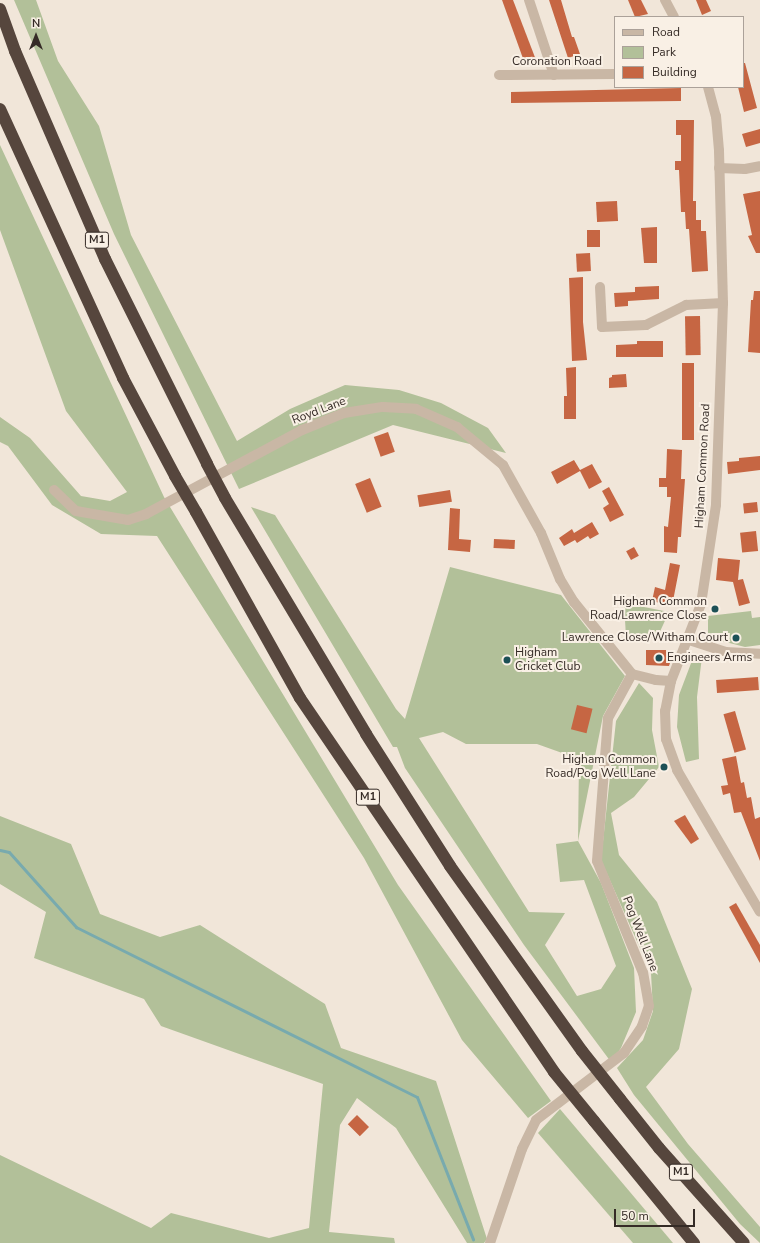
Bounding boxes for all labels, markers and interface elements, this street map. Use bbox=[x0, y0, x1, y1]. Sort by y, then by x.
north arrow bbox=[16, 16, 56, 56]
text: N bbox=[32, 16, 40, 31]
legend bbox=[614, 16, 744, 88]
text: Road bbox=[652, 24, 680, 40]
text: Park bbox=[652, 44, 676, 60]
street label: Coronation Road bbox=[512, 55, 602, 69]
text: Building bbox=[652, 64, 697, 80]
road number: M1 bbox=[84, 231, 110, 249]
street label: Royd Lane bbox=[290, 394, 348, 428]
street label: Higham Common Road bbox=[693, 403, 713, 529]
place label: Higham Common Road/Lawrence Close bbox=[590, 595, 707, 623]
marker: Higham Common Road/Lawrence Close bbox=[710, 604, 720, 614]
place label: Lawrence Close/Witham Court bbox=[562, 631, 728, 645]
marker: Lawrence Close/Witham Court bbox=[731, 633, 741, 643]
place label: Higham Cricket Club bbox=[515, 646, 581, 674]
place label: Engineers Arms bbox=[667, 651, 752, 665]
marker: Engineers Arms bbox=[654, 653, 664, 663]
marker: Higham Cricket Club bbox=[502, 655, 512, 665]
place label: Higham Common Road/Pog Well Lane bbox=[545, 753, 656, 781]
marker: Higham Common Road/Pog Well Lane bbox=[659, 762, 669, 772]
road number: M1 bbox=[355, 788, 381, 806]
street label: Pog Well Lane bbox=[619, 894, 661, 974]
road number: M1 bbox=[668, 1163, 694, 1181]
scale bar bbox=[616, 1201, 697, 1227]
text: 50 m bbox=[621, 1208, 649, 1224]

